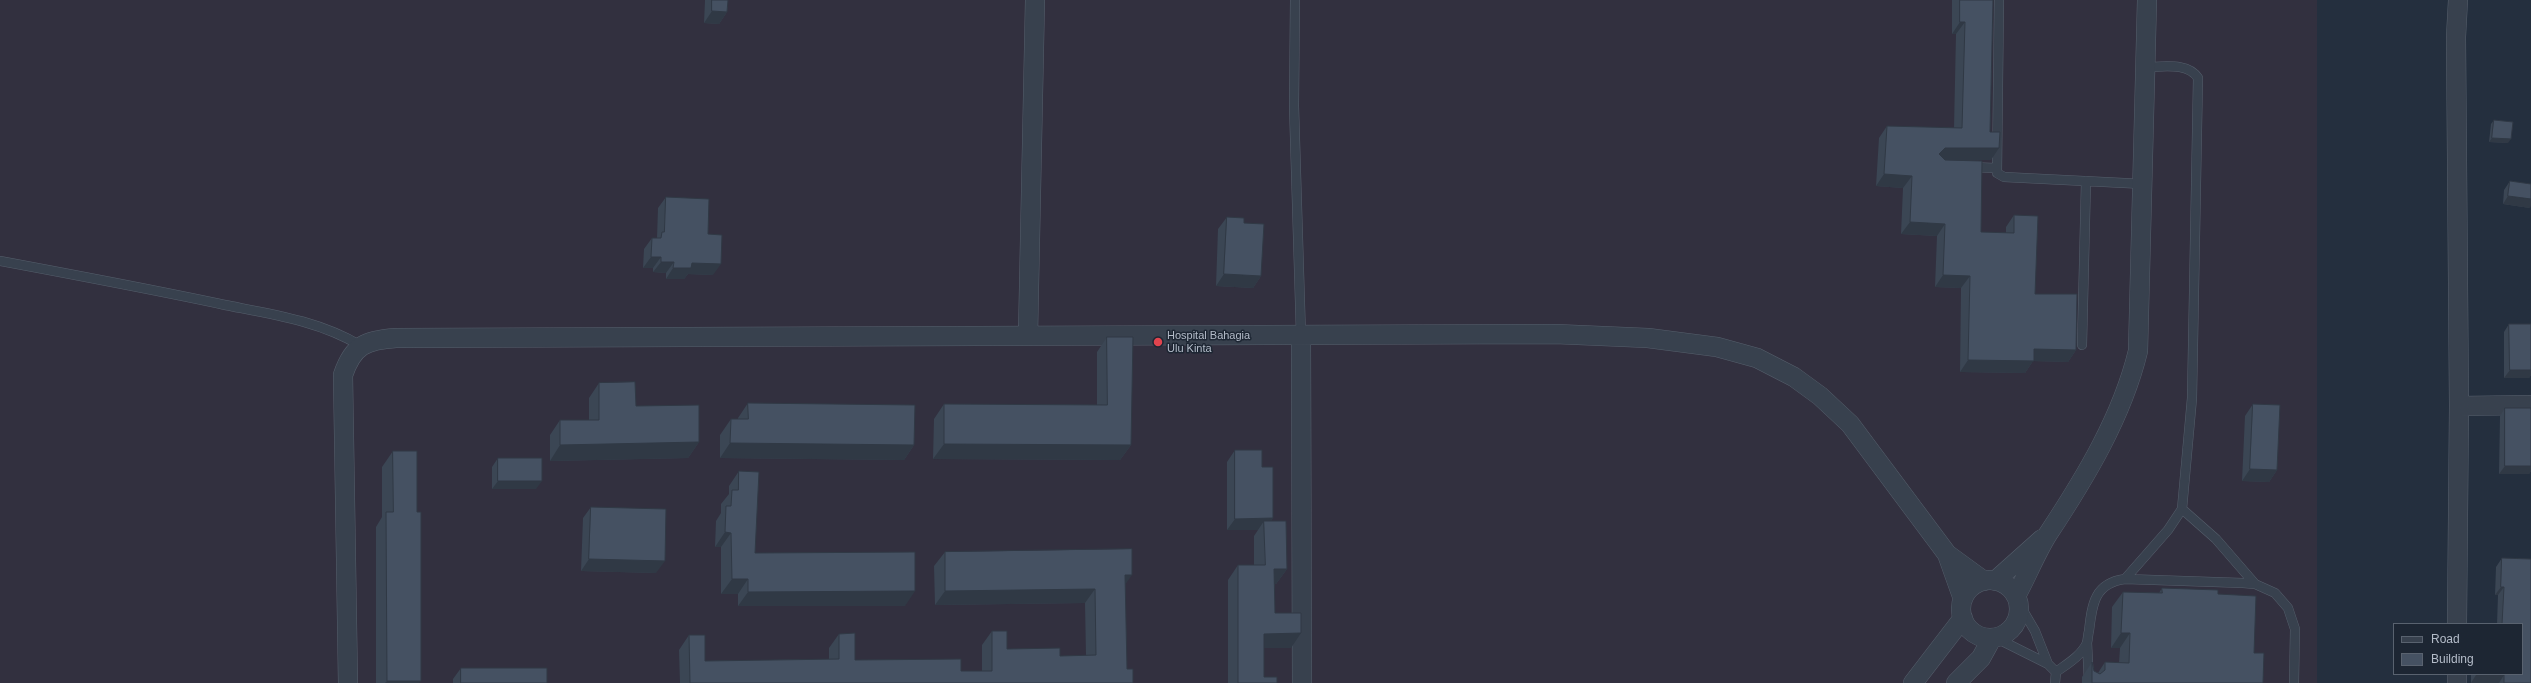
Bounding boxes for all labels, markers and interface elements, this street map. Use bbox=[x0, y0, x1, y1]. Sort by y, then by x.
place label: Hospital Bahagia Ulu Kinta bbox=[1167, 329, 1250, 355]
marker: Hospital Bahagia Ulu Kinta bbox=[1152, 336, 1164, 348]
legend bbox=[2393, 623, 2523, 675]
text: Road bbox=[2431, 632, 2460, 646]
text: Building bbox=[2431, 652, 2474, 666]

